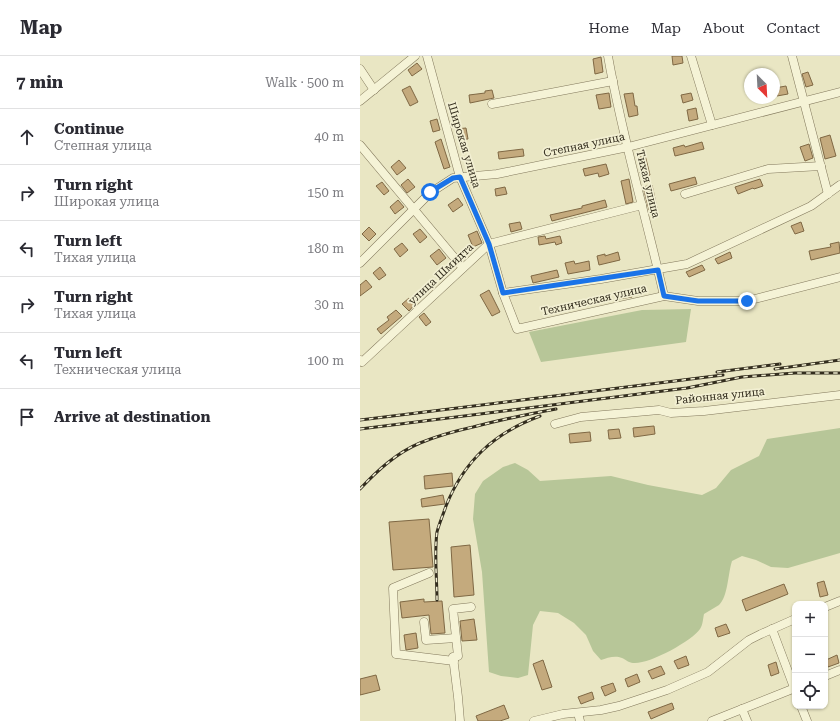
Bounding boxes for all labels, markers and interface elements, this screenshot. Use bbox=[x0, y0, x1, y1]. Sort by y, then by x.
text: Map bbox=[20, 16, 62, 39]
text: Home bbox=[588, 20, 629, 36]
text: Map bbox=[651, 20, 681, 36]
text: About bbox=[703, 20, 745, 36]
text: Contact bbox=[767, 20, 820, 36]
north arrow bbox=[744, 68, 780, 104]
text: 7 min bbox=[16, 72, 63, 92]
text: Walk · 500 m bbox=[265, 75, 344, 90]
street label: Широкая улица bbox=[445, 101, 483, 190]
text: Continue bbox=[54, 120, 124, 138]
icon: ahead bbox=[16, 126, 38, 148]
text: 40 m bbox=[314, 129, 344, 144]
street label: Степная улица bbox=[542, 130, 626, 160]
text: Степная улица bbox=[54, 138, 152, 153]
street label: Тихая улица bbox=[633, 149, 663, 219]
text: Turn right bbox=[54, 176, 133, 194]
icon: right bbox=[16, 182, 38, 204]
route start bbox=[421, 183, 439, 201]
text: 150 m bbox=[307, 185, 344, 200]
text: Широкая улица bbox=[54, 194, 159, 209]
text: Turn left bbox=[54, 232, 122, 250]
icon: left bbox=[16, 238, 38, 260]
text: 180 m bbox=[307, 241, 344, 256]
street label: улица Шмидта bbox=[406, 241, 476, 307]
text: Тихая улица bbox=[54, 250, 136, 265]
street label: Техническая улица bbox=[540, 282, 648, 318]
text: Turn right bbox=[54, 288, 133, 306]
route end bbox=[738, 292, 756, 310]
icon: right bbox=[16, 294, 38, 316]
text: 30 m bbox=[314, 297, 344, 312]
text: Тихая улица bbox=[54, 306, 136, 321]
text: Turn left bbox=[54, 344, 122, 362]
icon: left bbox=[16, 350, 38, 372]
text: 100 m bbox=[307, 353, 344, 368]
text: Техническая улица bbox=[54, 362, 181, 377]
street label: Районная улица bbox=[675, 385, 765, 407]
icon: arrive bbox=[16, 406, 38, 428]
text: Arrive at destination bbox=[54, 408, 210, 426]
map controls bbox=[792, 601, 828, 709]
button: + bbox=[792, 601, 828, 637]
button: − bbox=[792, 637, 828, 673]
button: locate bbox=[792, 673, 828, 709]

